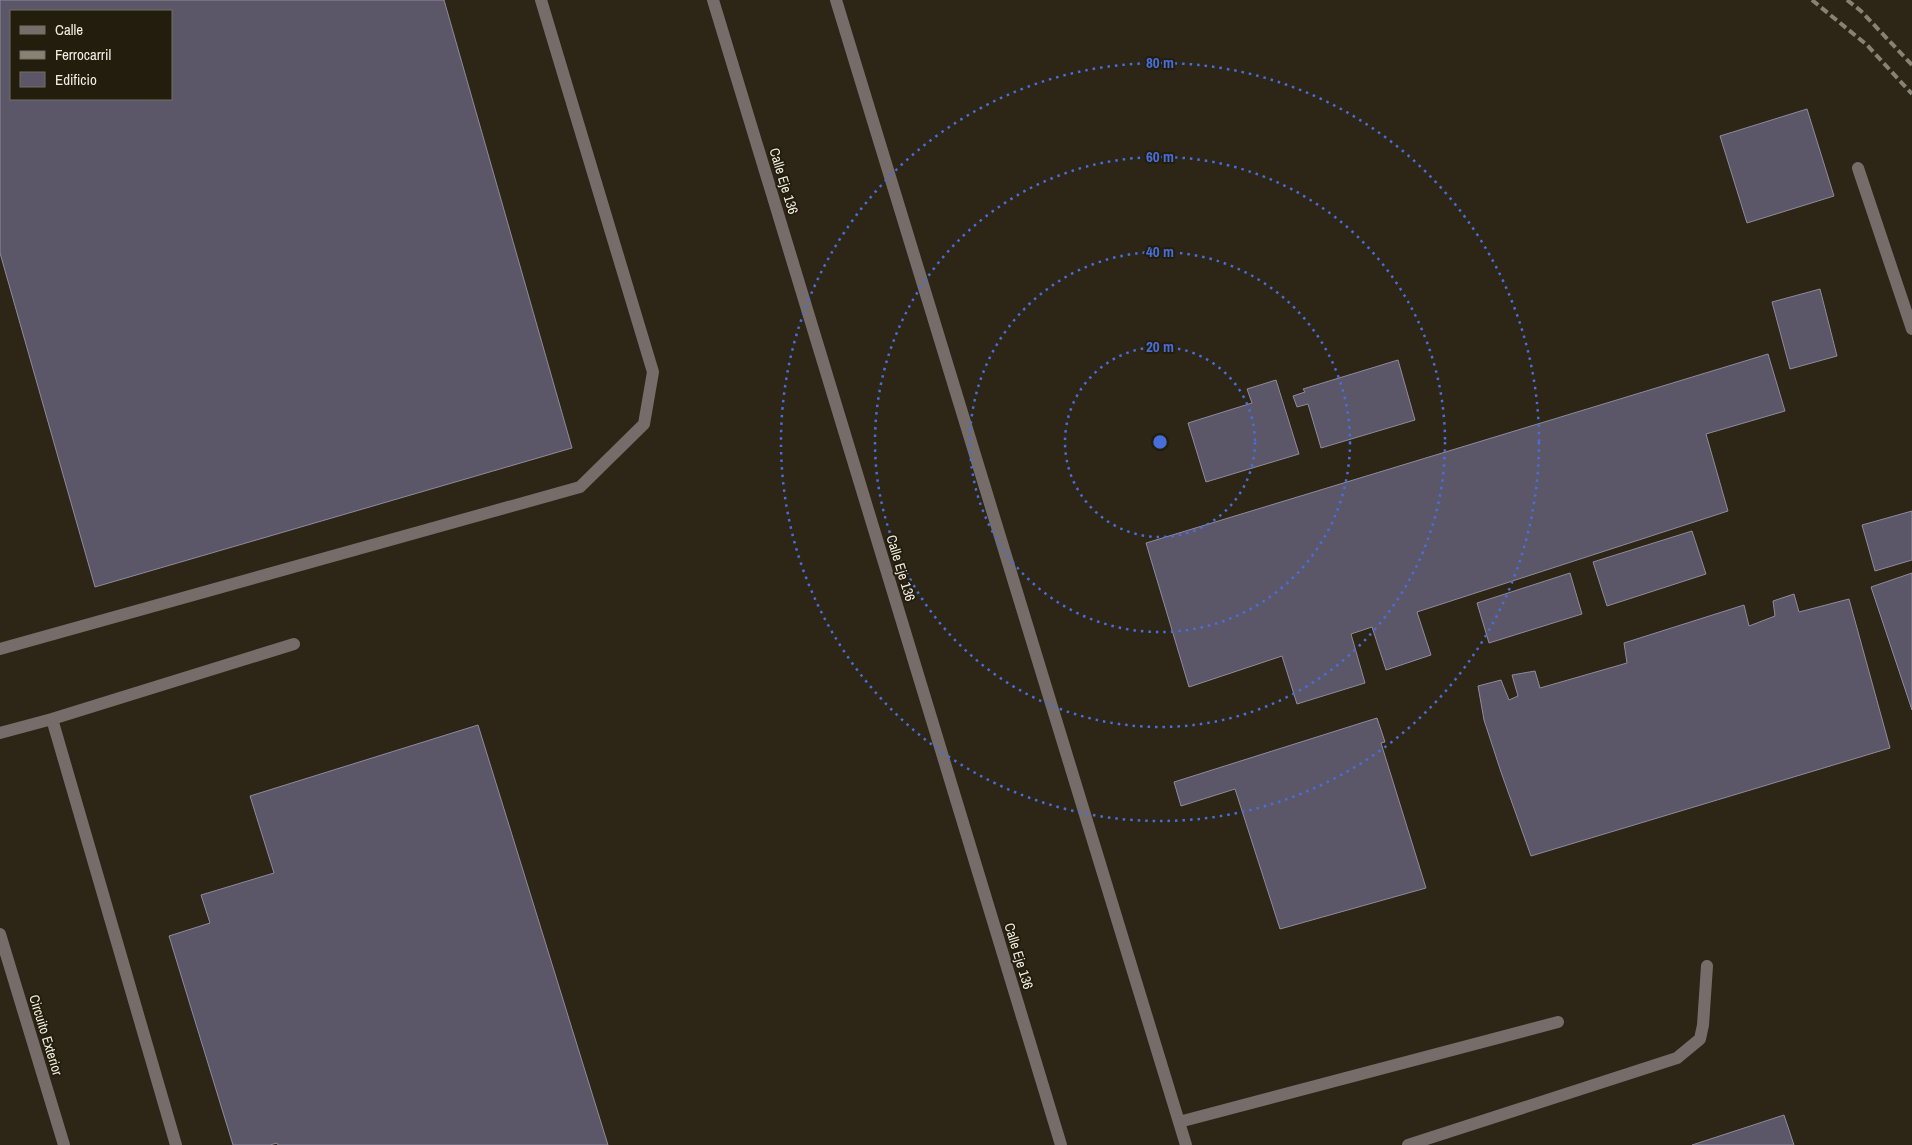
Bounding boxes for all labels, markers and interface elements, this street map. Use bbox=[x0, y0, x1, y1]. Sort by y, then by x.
legend bbox=[10, 10, 172, 100]
text: Calle bbox=[55, 19, 83, 40]
text: Ferrocarril bbox=[55, 44, 111, 65]
text: 80 m bbox=[1146, 52, 1174, 73]
text: Edificio bbox=[55, 69, 97, 90]
street label: Calle Eje 136 bbox=[765, 146, 803, 216]
text: 60 m bbox=[1146, 146, 1174, 167]
text: 40 m bbox=[1146, 241, 1174, 262]
text: 20 m bbox=[1146, 336, 1174, 357]
centre of rings bbox=[1151, 433, 1169, 451]
street label: Calle Eje 136 bbox=[882, 533, 920, 603]
street label: Calle Eje 136 bbox=[1000, 921, 1038, 991]
street label: Circuito Exterior bbox=[25, 992, 67, 1078]

